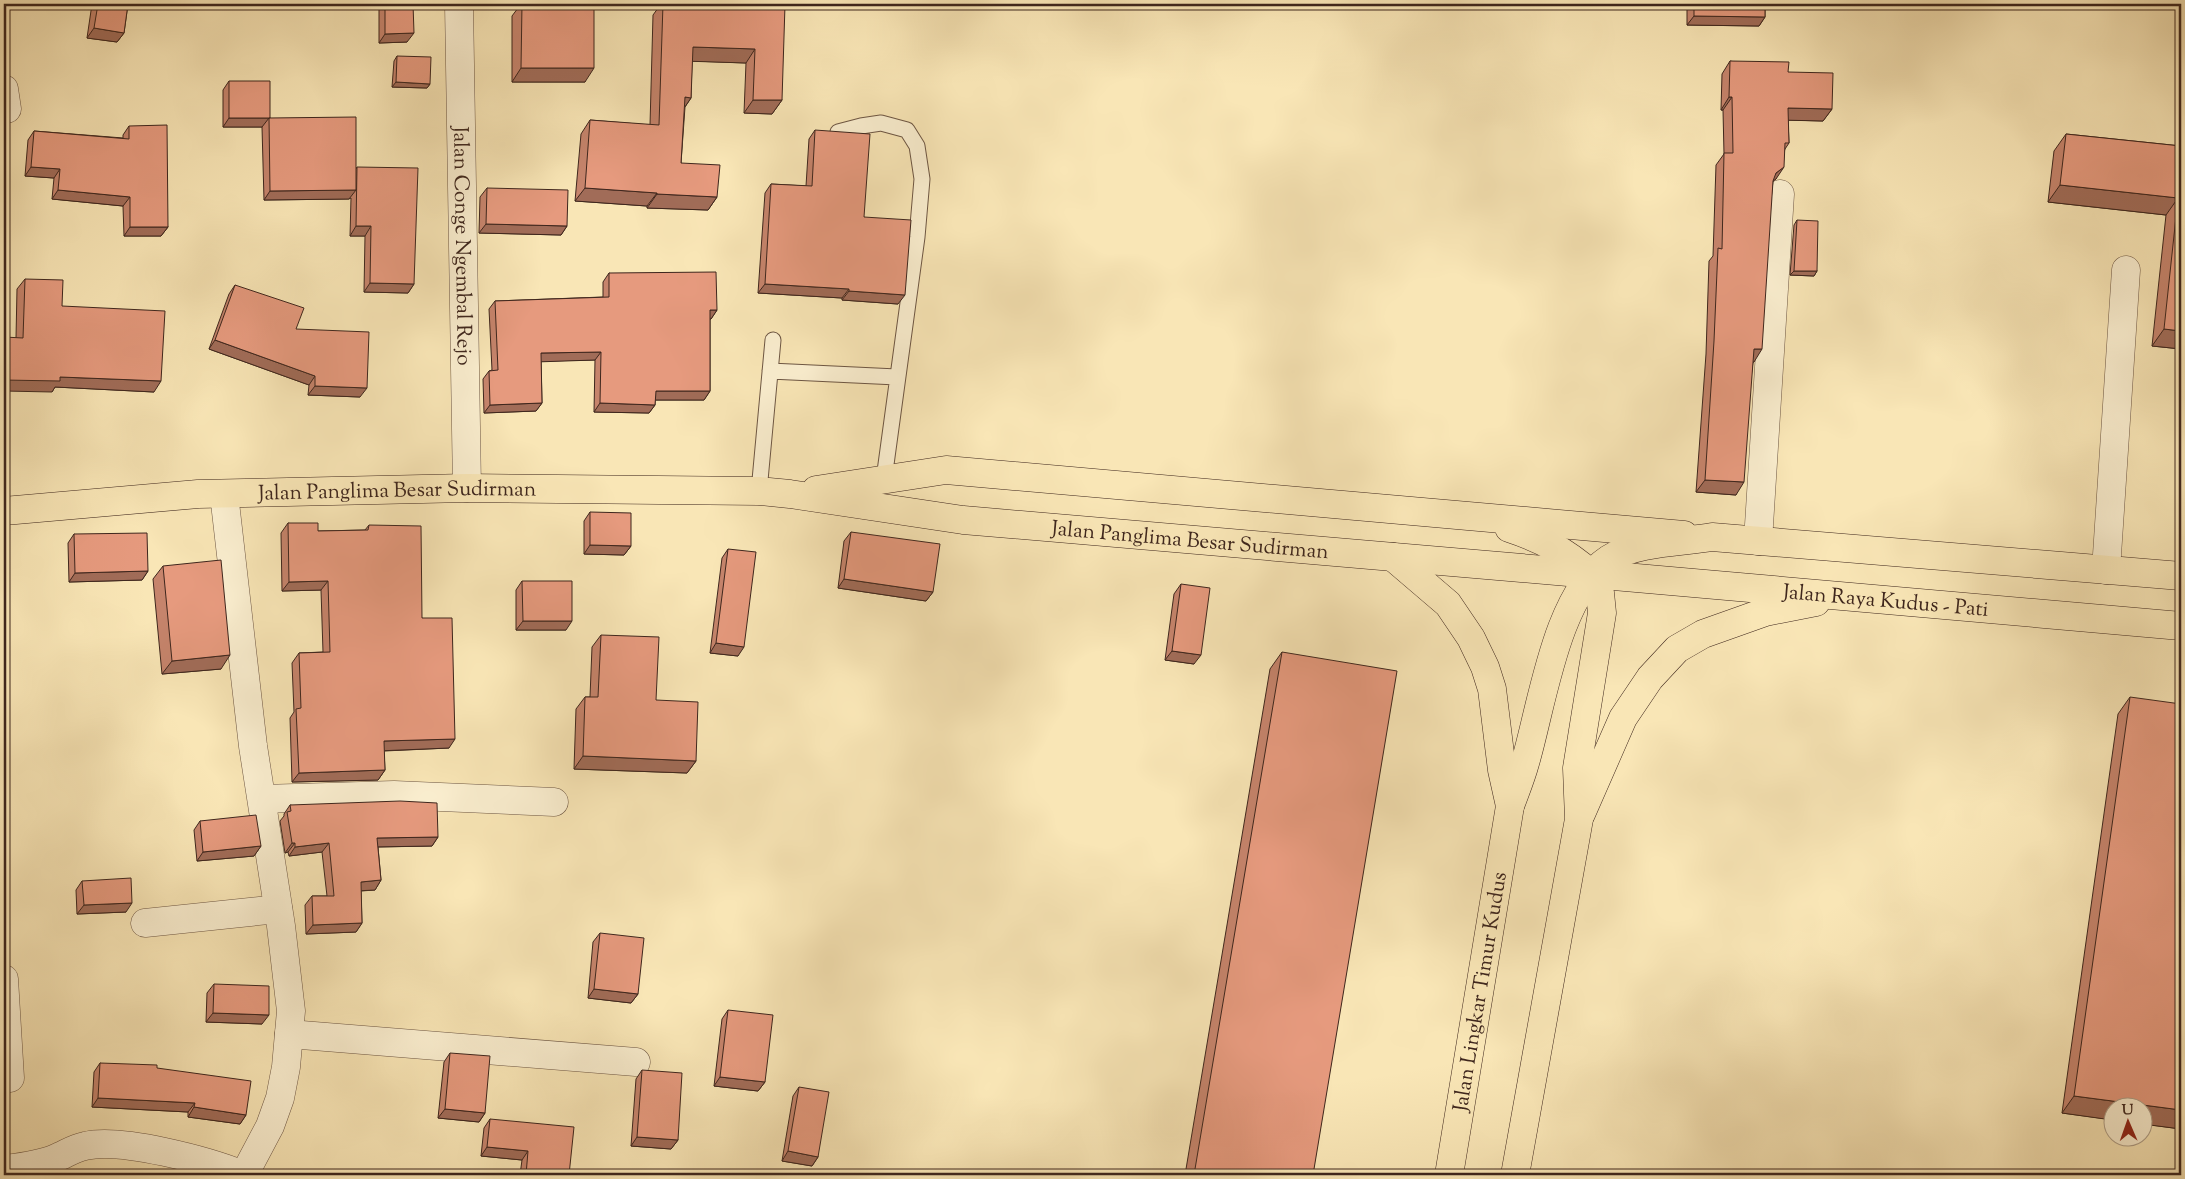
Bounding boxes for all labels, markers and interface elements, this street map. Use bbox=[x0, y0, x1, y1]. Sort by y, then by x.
street label: Jalan Conge Ngembal Rejo bbox=[444, 125, 478, 366]
street label: Jalan Panglima Besar Sudirman bbox=[257, 475, 536, 510]
street label: Jalan Panglima Besar Sudirman bbox=[1049, 515, 1330, 568]
street label: Jalan Raya Kudus - Pati bbox=[1781, 578, 1990, 626]
street label: Jalan Lingkar Timur Kudus bbox=[1447, 870, 1516, 1115]
north arrow bbox=[2102, 1096, 2152, 1146]
text: U bbox=[2122, 1101, 2134, 1121]

